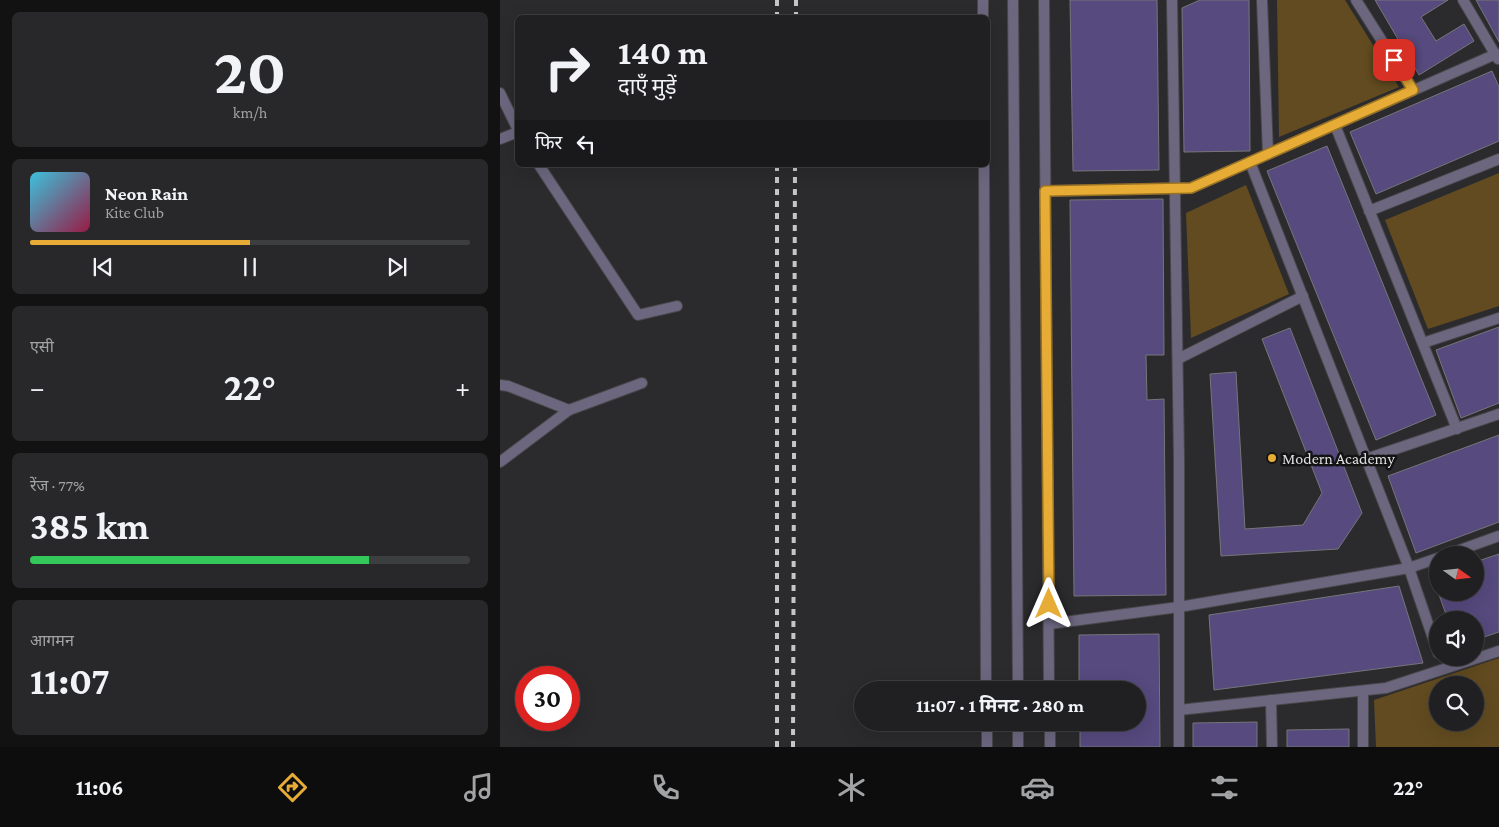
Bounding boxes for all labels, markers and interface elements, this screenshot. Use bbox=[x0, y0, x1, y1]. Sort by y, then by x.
text: 140 m bbox=[618, 33, 708, 72]
text: 20 bbox=[214, 35, 286, 107]
icon: right bbox=[535, 35, 600, 100]
pin bbox=[1373, 39, 1415, 81]
icon: arrive bbox=[1380, 46, 1408, 74]
text: दाएँ मुड़ें bbox=[618, 74, 677, 99]
text: km/h bbox=[233, 104, 267, 121]
icon: left bbox=[572, 130, 600, 158]
text: फिर bbox=[535, 132, 562, 153]
text: Neon Rain bbox=[105, 183, 188, 204]
text: Kite Club bbox=[105, 204, 164, 221]
icon: previous bbox=[89, 253, 117, 281]
icon: pause bbox=[236, 253, 264, 281]
icon: next bbox=[383, 253, 411, 281]
text: एसी bbox=[30, 338, 54, 355]
text: 22° bbox=[224, 366, 276, 408]
text: − bbox=[30, 372, 45, 403]
text: + bbox=[455, 372, 470, 403]
place label: Modern Academy bbox=[1282, 450, 1395, 468]
marker: Modern Academy bbox=[1266, 452, 1278, 464]
text: रेंज · 77% bbox=[30, 477, 85, 494]
text: 385 km bbox=[30, 505, 149, 547]
north arrow bbox=[1429, 546, 1484, 601]
map controls bbox=[1429, 546, 1484, 731]
position arrow bbox=[1022, 577, 1074, 629]
button: sound bbox=[1429, 611, 1484, 666]
text: आगमन bbox=[30, 632, 74, 649]
text: 11:07 bbox=[30, 660, 110, 702]
speed limit sign: 30 bbox=[515, 666, 580, 731]
button: search bbox=[1429, 676, 1484, 731]
text: 11:07 · 1 मिनट · 280 m bbox=[916, 695, 1084, 716]
icon: directions bbox=[275, 770, 310, 805]
icon: music bbox=[461, 770, 496, 805]
icon: phone bbox=[648, 770, 683, 805]
icon: climate bbox=[834, 770, 869, 805]
icon: car bbox=[1020, 770, 1055, 805]
icon: filters bbox=[1207, 770, 1242, 805]
text: 11:06 bbox=[76, 775, 124, 800]
text: 22° bbox=[1393, 775, 1423, 800]

